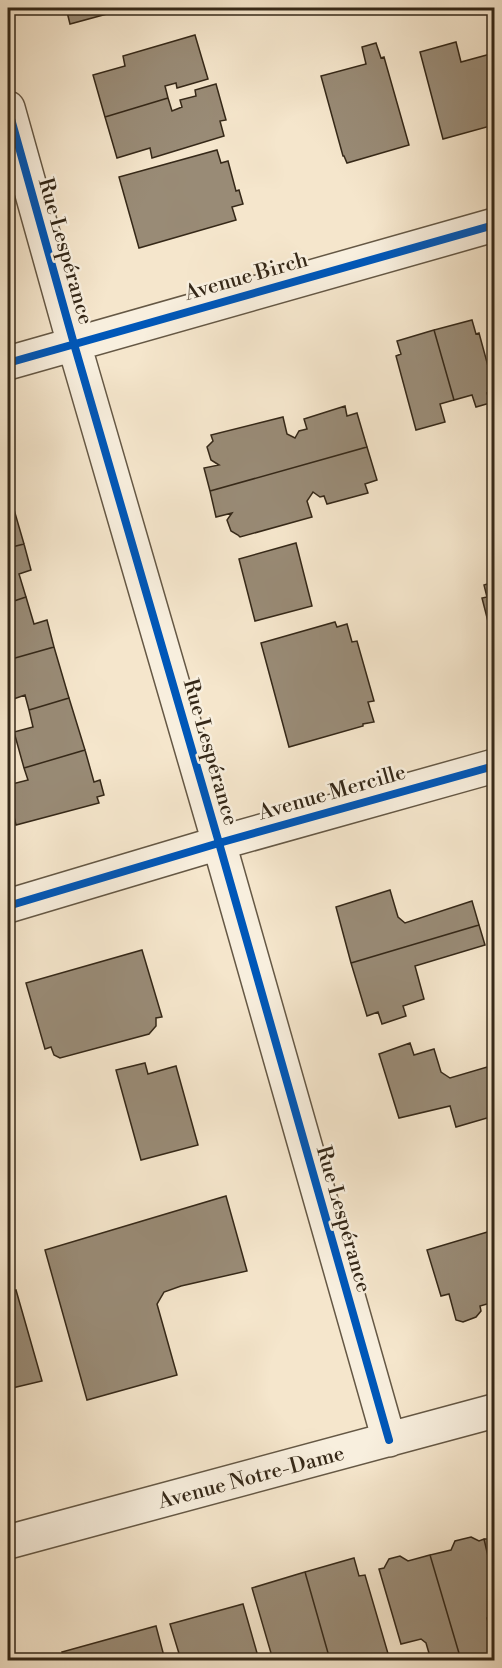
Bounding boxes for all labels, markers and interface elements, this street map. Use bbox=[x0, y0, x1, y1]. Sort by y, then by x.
street label: Rue Lespérance bbox=[32, 175, 98, 328]
street label: Avenue Birch bbox=[181, 247, 311, 307]
street label: Rue Lespérance bbox=[177, 676, 243, 829]
street label: Avenue Mercille bbox=[255, 760, 409, 827]
street label: Rue Lespérance bbox=[310, 1143, 376, 1296]
street label: Avenue Notre-Dame bbox=[154, 1441, 347, 1516]

